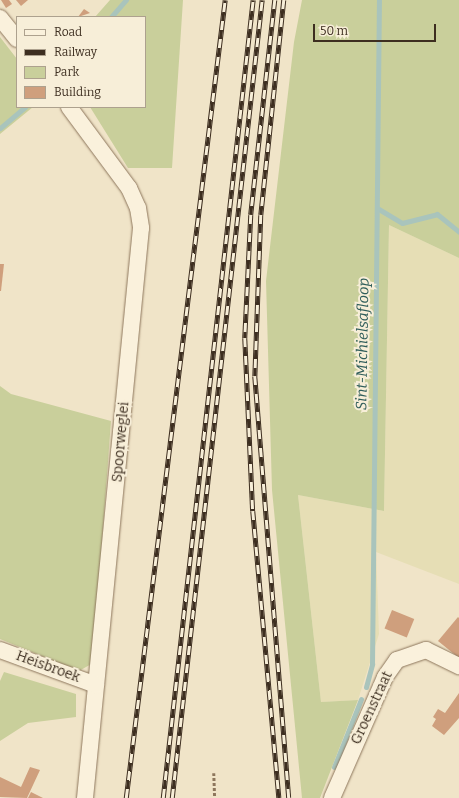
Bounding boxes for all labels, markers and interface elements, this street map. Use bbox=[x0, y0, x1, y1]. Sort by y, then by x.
legend bbox=[16, 16, 146, 108]
scale bar bbox=[315, 16, 438, 42]
text: 50 m bbox=[320, 24, 348, 38]
text: Road bbox=[54, 25, 82, 39]
text: Railway bbox=[54, 45, 97, 59]
text: Park bbox=[54, 65, 79, 79]
text: Building bbox=[54, 85, 101, 99]
water label: Sint-Michielsafloop bbox=[353, 278, 373, 410]
street label: Spoorweglei bbox=[109, 401, 133, 483]
street label: Heisbroek bbox=[14, 648, 82, 686]
street label: Groenstraat bbox=[348, 669, 396, 747]

